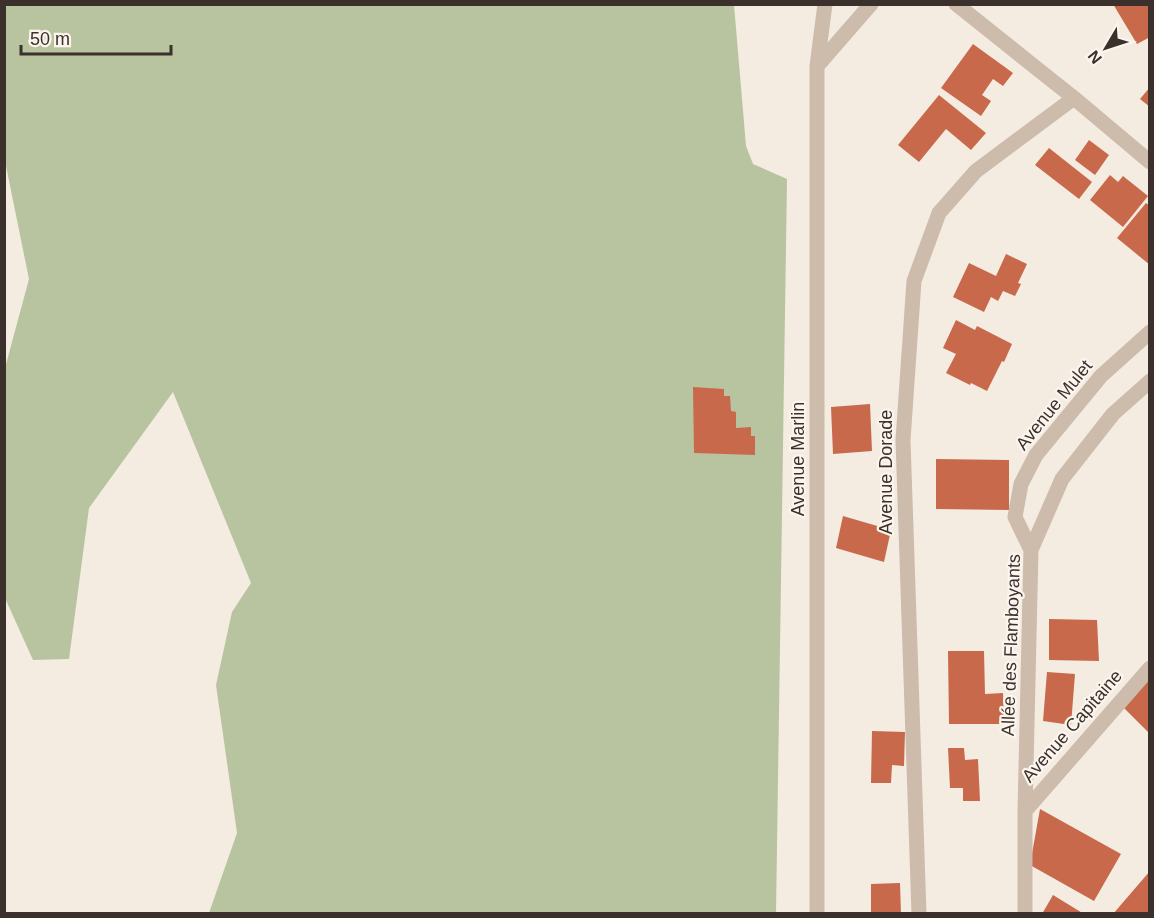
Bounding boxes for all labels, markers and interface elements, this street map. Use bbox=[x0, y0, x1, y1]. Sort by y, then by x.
scale bar bbox=[21, 18, 171, 56]
north arrow bbox=[1076, 18, 1136, 78]
text: 50 m bbox=[30, 29, 70, 49]
text: N bbox=[1084, 47, 1105, 67]
street label: Avenue Mulet bbox=[1012, 356, 1096, 454]
street label: Avenue Marlin bbox=[788, 402, 808, 516]
street label: Avenue Dorade bbox=[876, 410, 896, 534]
street label: Allée des Flamboyants bbox=[998, 554, 1024, 736]
street label: Avenue Capitaine bbox=[1018, 666, 1126, 786]

